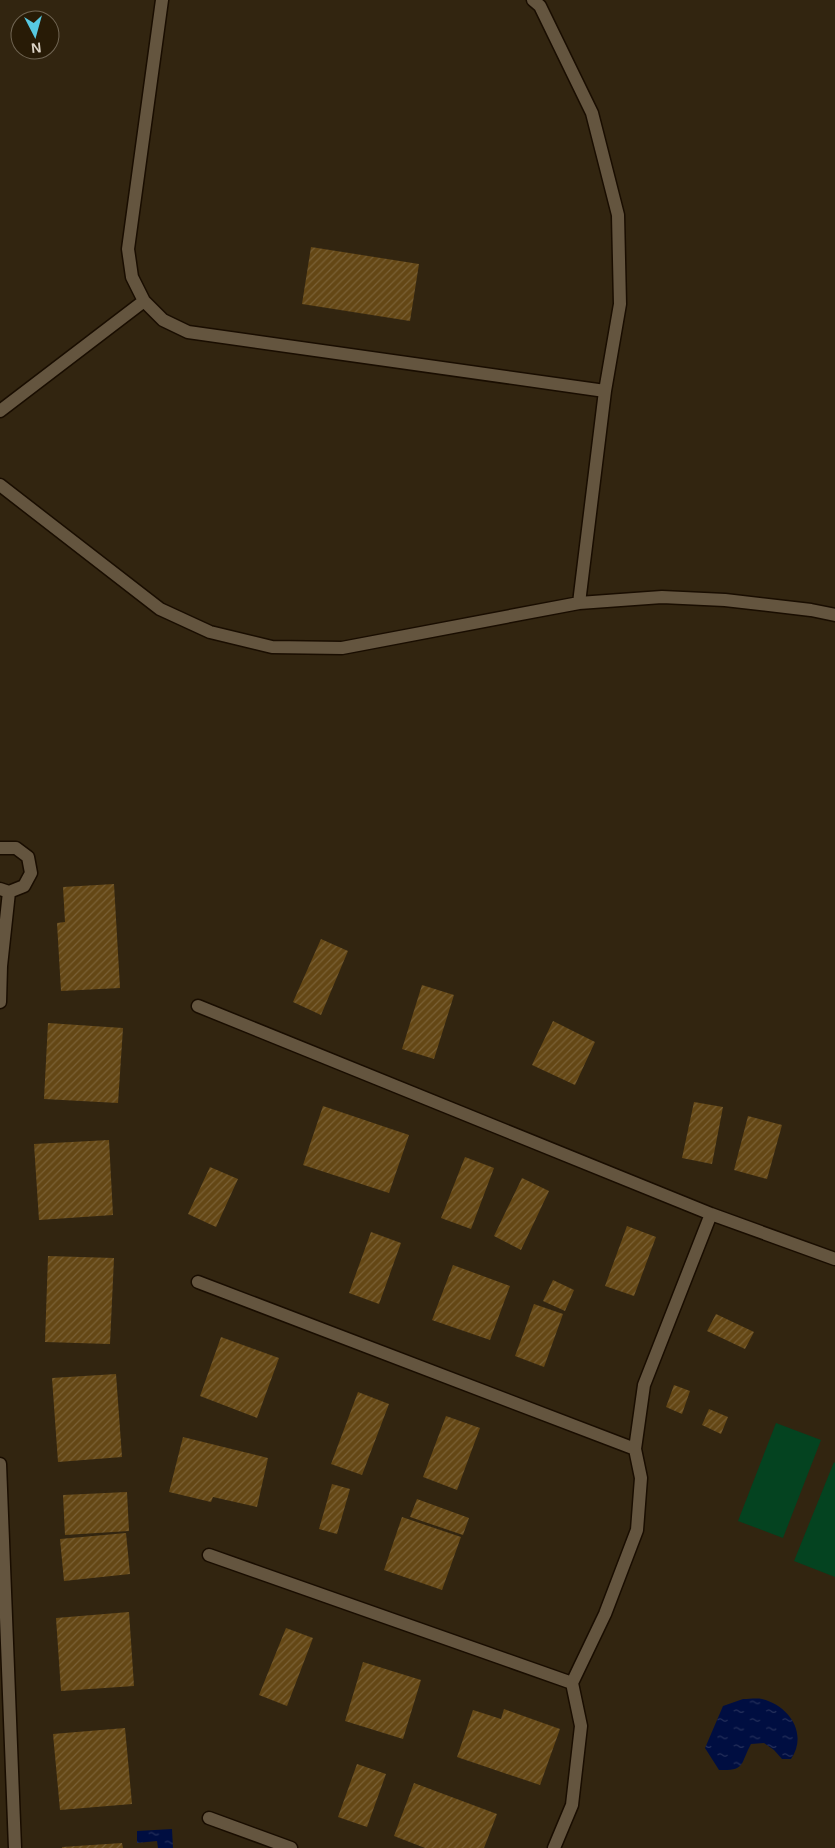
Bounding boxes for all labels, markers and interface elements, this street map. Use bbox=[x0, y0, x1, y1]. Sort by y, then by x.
north arrow bbox=[10, 10, 60, 60]
text: N bbox=[30, 39, 42, 56]

